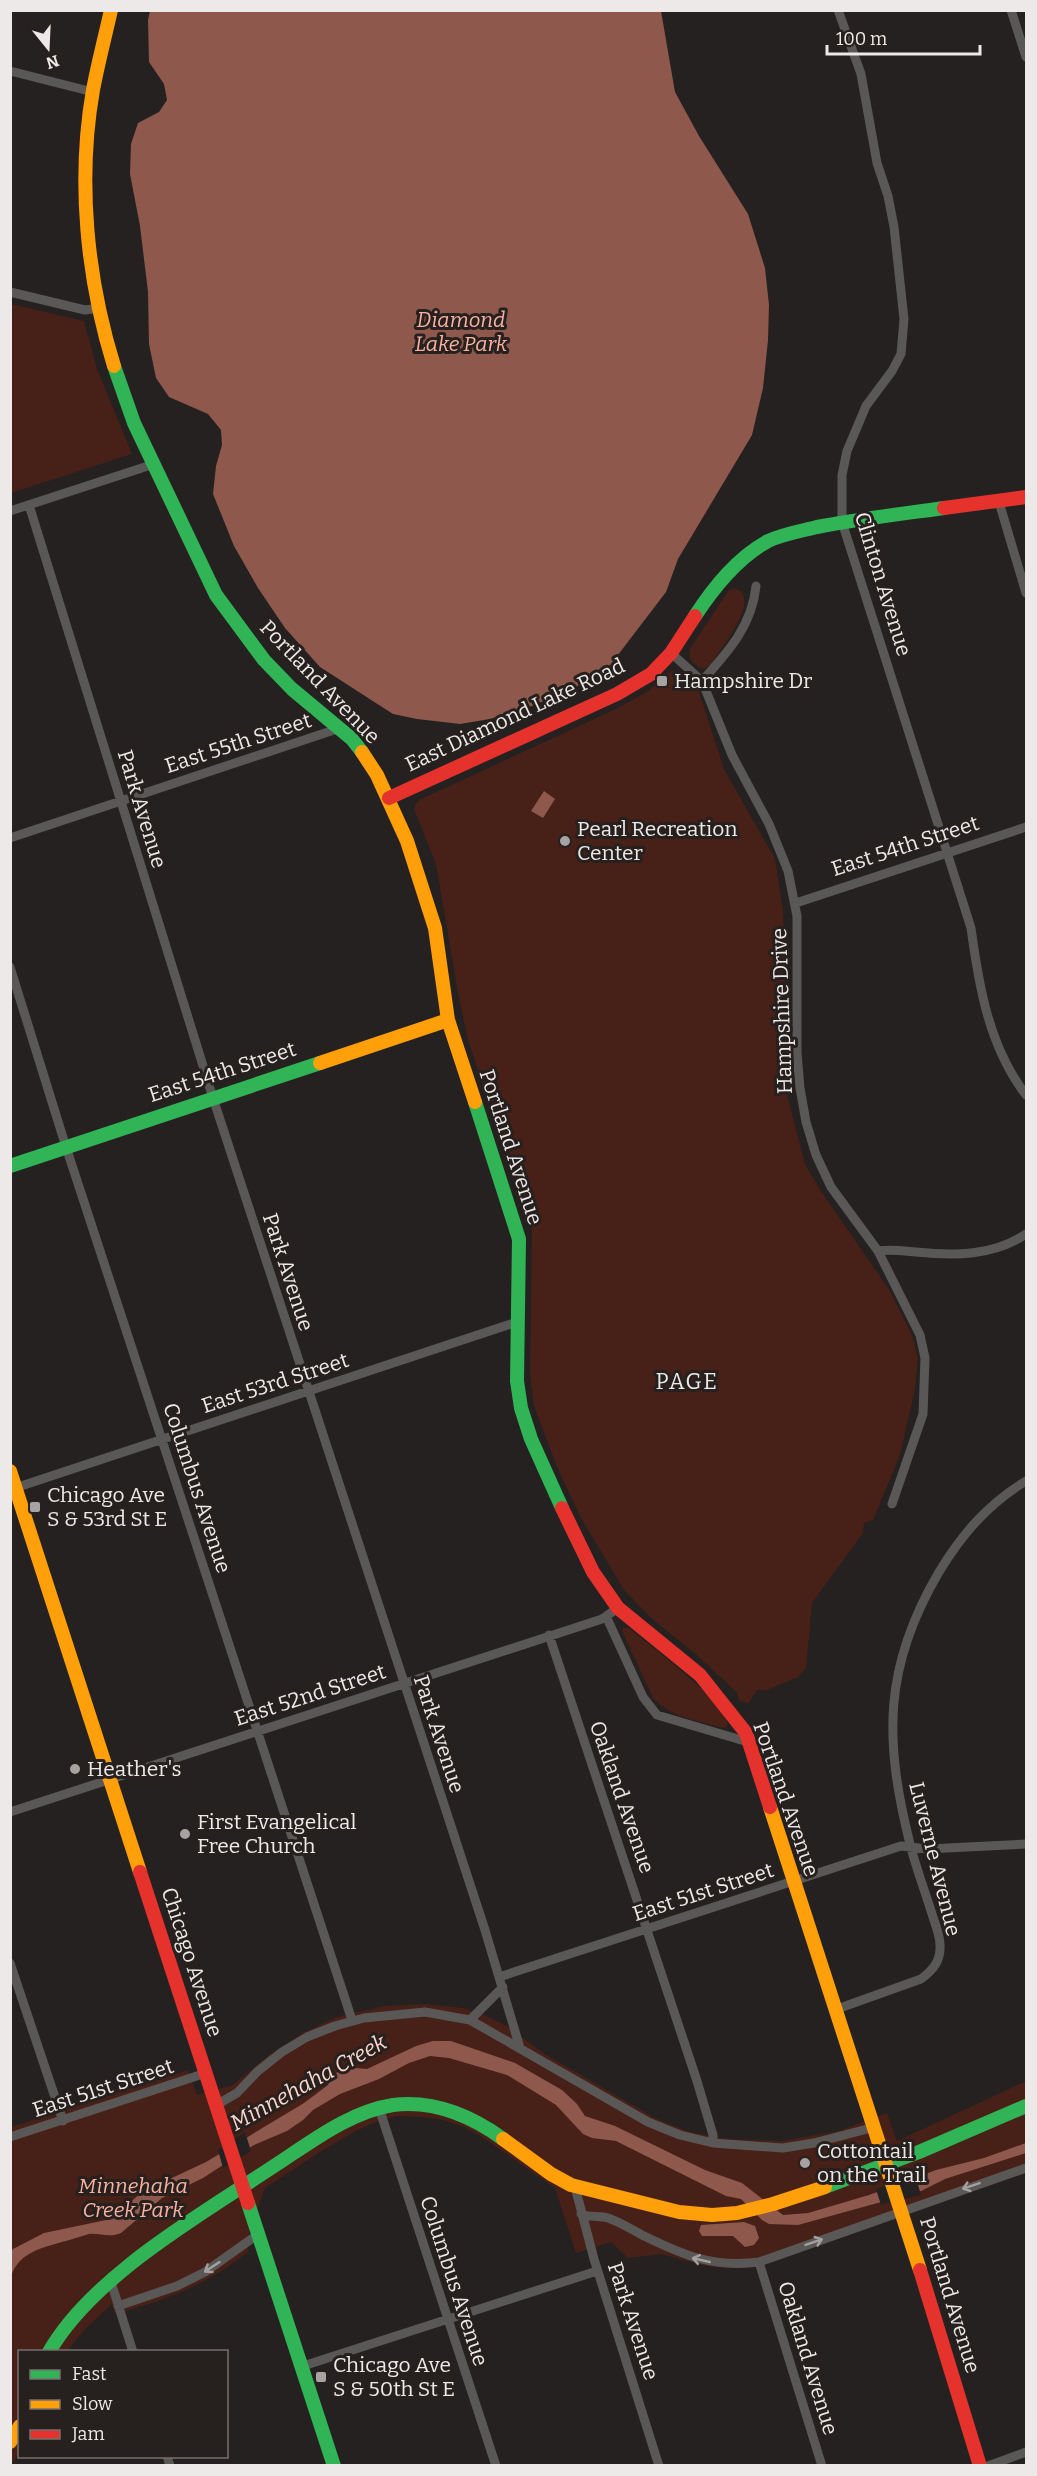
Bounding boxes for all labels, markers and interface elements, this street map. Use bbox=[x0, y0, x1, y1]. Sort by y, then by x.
north arrow bbox=[18, 18, 78, 78]
scale bar bbox=[827, 18, 980, 56]
text: 100 m bbox=[836, 28, 887, 50]
text: N bbox=[44, 51, 61, 73]
park label: Diamond Lake Park bbox=[415, 307, 508, 357]
street label: Clinton Avenue bbox=[849, 509, 917, 659]
street label: Portland Avenue bbox=[254, 615, 386, 749]
street label: East Diamond Lake Road bbox=[401, 653, 629, 777]
place label: Hampshire Dr bbox=[674, 668, 812, 694]
marker: Hampshire Dr bbox=[655, 674, 669, 688]
street label: East 55th Street bbox=[162, 707, 315, 779]
street label: Park Avenue bbox=[112, 747, 172, 871]
street label: East 54th Street bbox=[828, 810, 982, 882]
place label: Pearl Recreation Center bbox=[577, 816, 738, 866]
marker: Pearl Recreation Center bbox=[558, 834, 572, 848]
street label: Hampshire Drive bbox=[766, 928, 798, 1094]
street label: East 54th Street bbox=[145, 1036, 299, 1108]
street label: Portland Avenue bbox=[474, 1066, 548, 1228]
street label: Park Avenue bbox=[257, 1210, 319, 1334]
street label: East 53rd Street bbox=[198, 1347, 352, 1419]
district label: PAGE bbox=[656, 1368, 718, 1395]
street label: Columbus Avenue bbox=[157, 1400, 237, 1576]
place label: Chicago Ave S & 53rd St E bbox=[47, 1482, 167, 1532]
marker: Chicago Ave S & 53rd St E bbox=[28, 1500, 42, 1514]
street label: East 52nd Street bbox=[231, 1658, 389, 1732]
street label: Park Avenue bbox=[408, 1672, 470, 1796]
street label: Oakland Avenue bbox=[584, 1717, 660, 1877]
street label: Portland Avenue bbox=[747, 1718, 825, 1880]
place label: Heather's bbox=[87, 1756, 181, 1782]
marker: Heather's bbox=[68, 1762, 82, 1776]
street label: Luverne Avenue bbox=[903, 1779, 967, 1939]
place label: First Evangelical Free Church bbox=[197, 1809, 357, 1859]
marker: First Evangelical Free Church bbox=[178, 1827, 192, 1841]
street label: East 51st Street bbox=[629, 1857, 777, 1927]
street label: Chicago Avenue bbox=[156, 1884, 228, 2040]
water label: Minnehaha Creek bbox=[225, 2028, 392, 2137]
street label: East 51st Street bbox=[29, 2053, 177, 2123]
place label: Cottontail on the Trail bbox=[817, 2138, 927, 2188]
marker: Cottontail on the Trail bbox=[798, 2156, 812, 2170]
park label: Minnehaha Creek Park bbox=[78, 2173, 188, 2223]
one-way arrow bbox=[962, 2182, 981, 2193]
street label: Columbus Avenue bbox=[414, 2193, 494, 2369]
street label: Portland Avenue bbox=[914, 2214, 986, 2376]
one-way arrow bbox=[804, 2236, 823, 2247]
one-way arrow bbox=[692, 2253, 711, 2265]
street label: Park Avenue bbox=[602, 2259, 664, 2383]
one-way arrow bbox=[205, 2261, 221, 2273]
street label: Oakland Avenue bbox=[772, 2278, 844, 2438]
legend bbox=[18, 2350, 228, 2458]
place label: Chicago Ave S & 50th St E bbox=[333, 2352, 455, 2402]
text: Fast bbox=[72, 2363, 107, 2385]
marker: Chicago Ave S & 50th St E bbox=[314, 2370, 328, 2384]
text: Slow bbox=[72, 2393, 113, 2415]
text: Jam bbox=[71, 2423, 105, 2445]

